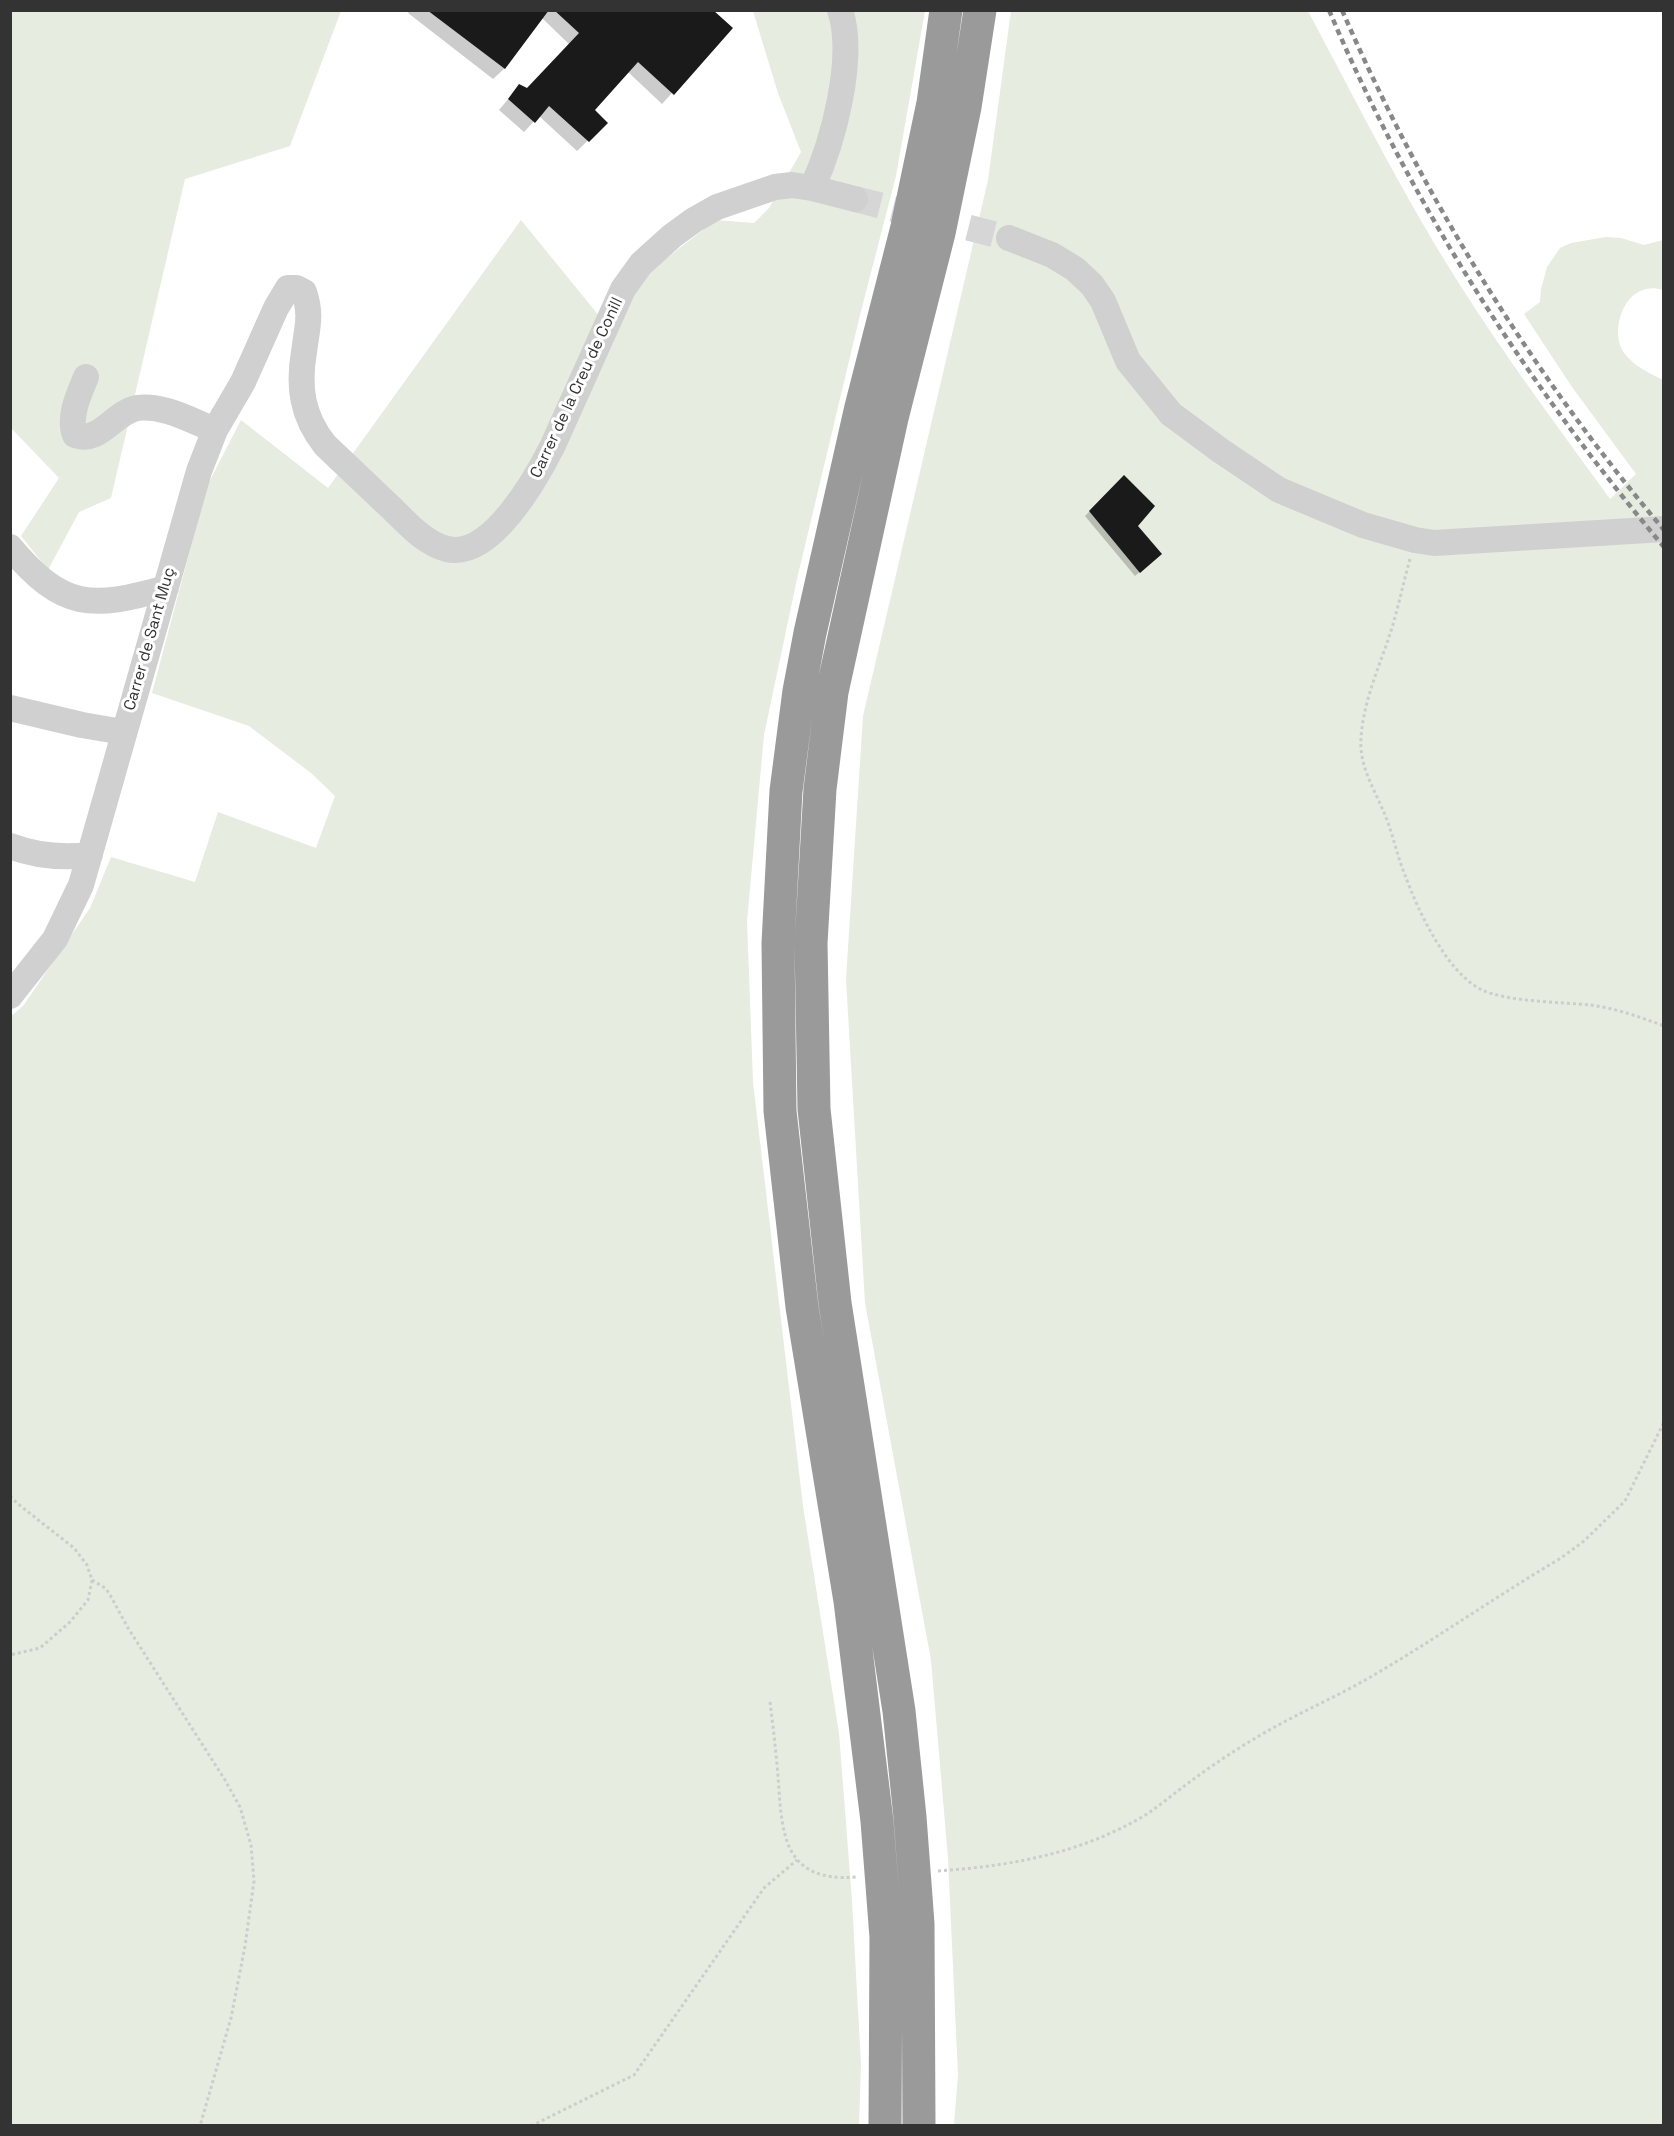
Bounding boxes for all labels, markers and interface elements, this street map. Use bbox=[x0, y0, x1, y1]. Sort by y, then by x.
street label: Carrer de la Creu de Conill bbox=[527, 295, 627, 481]
street label: Carrer de Sant Muç bbox=[120, 565, 180, 713]

